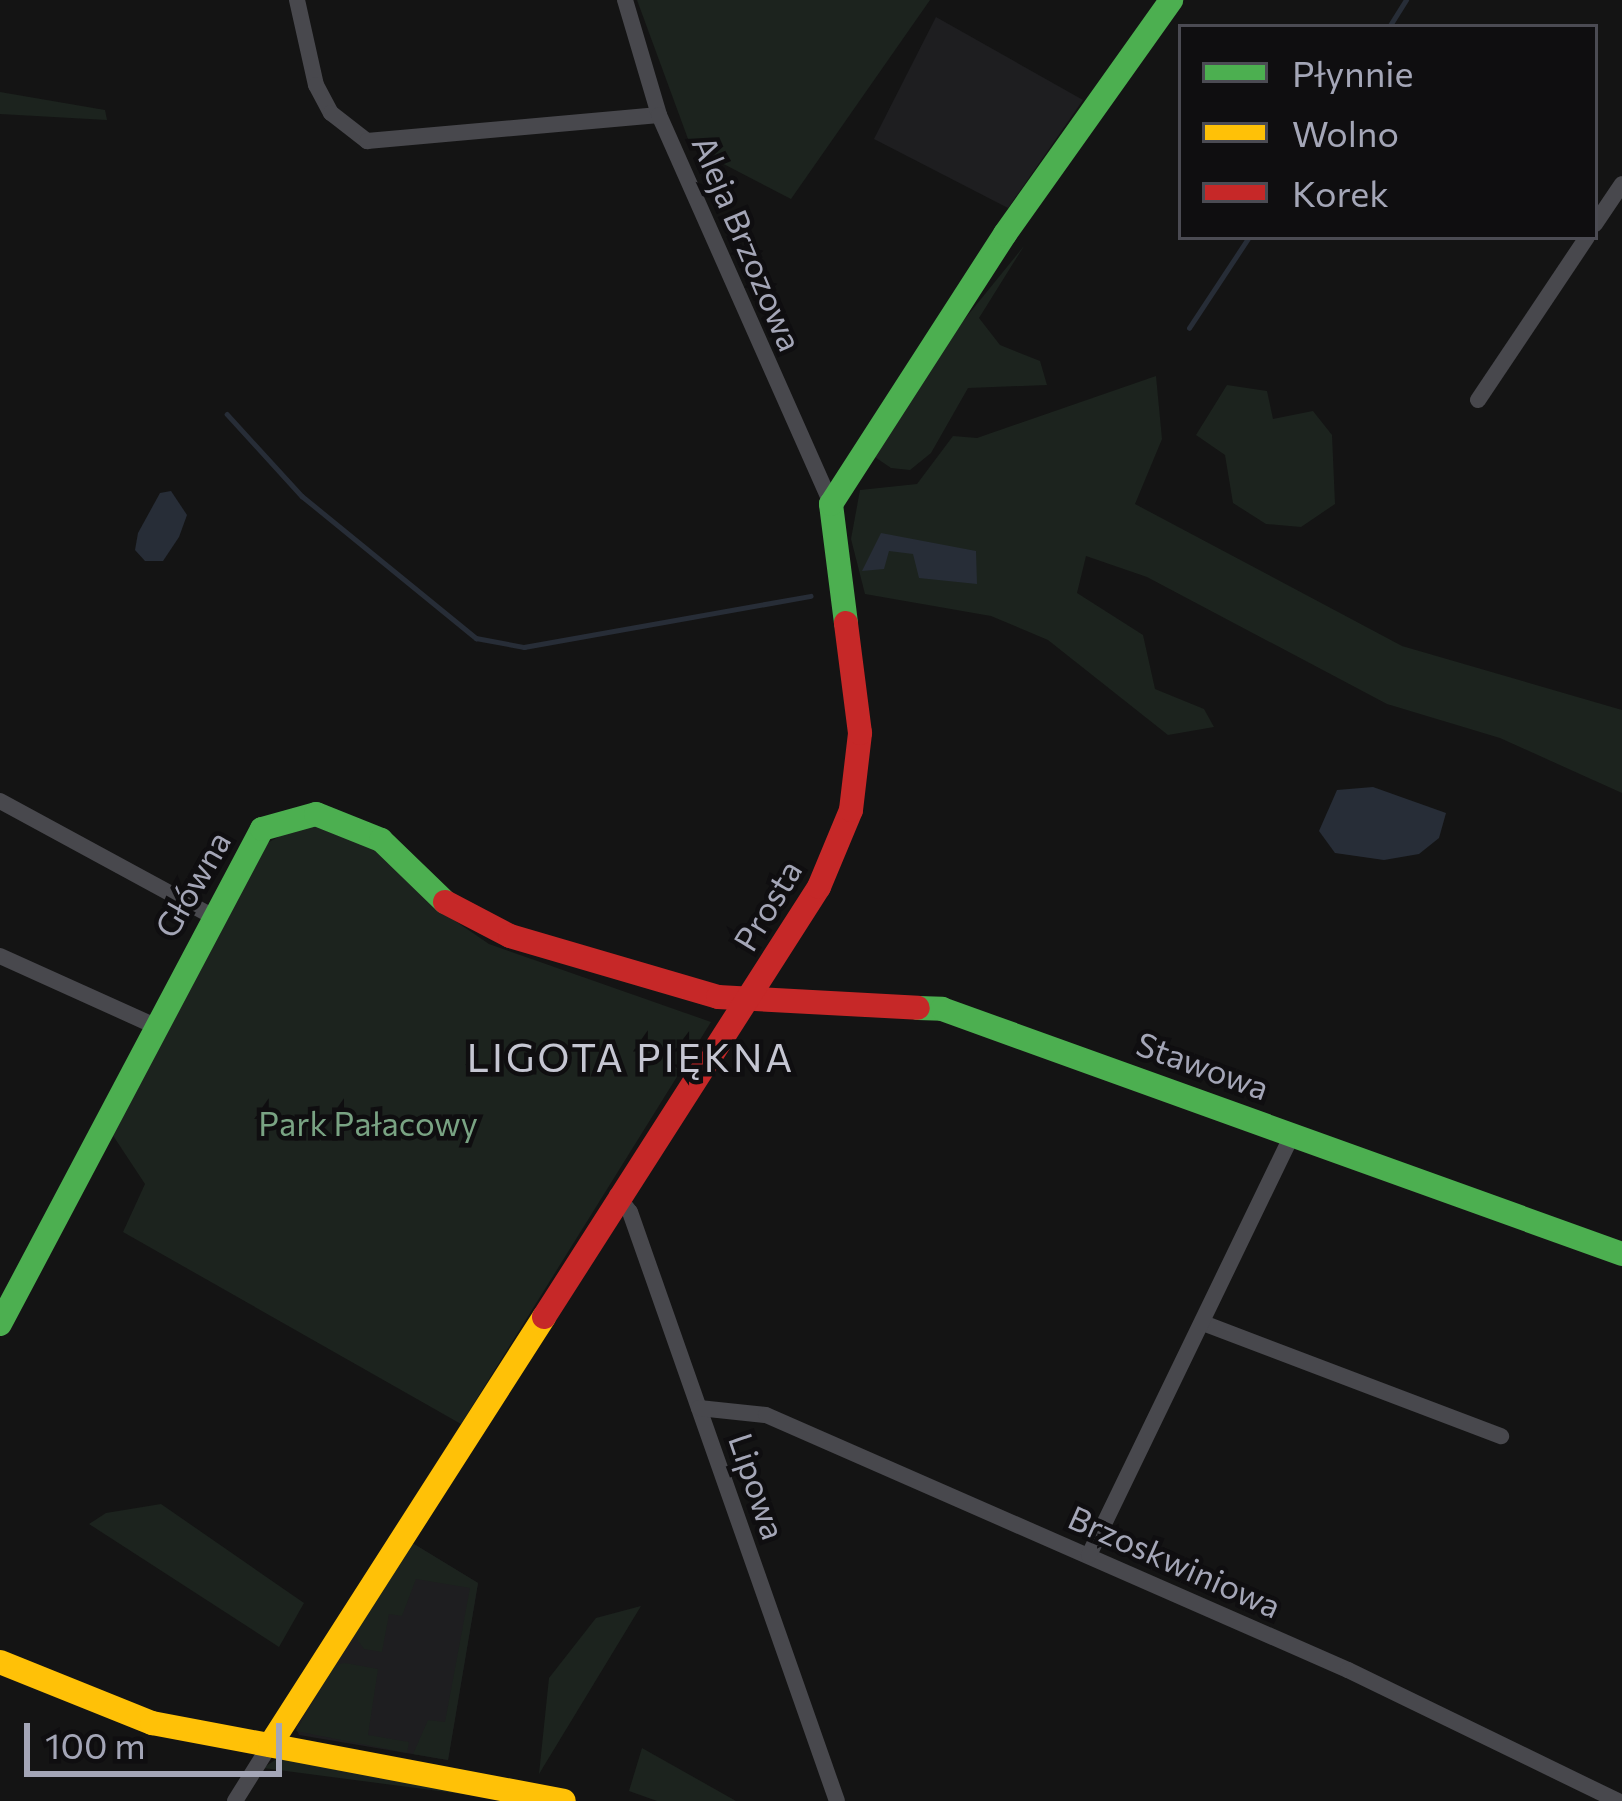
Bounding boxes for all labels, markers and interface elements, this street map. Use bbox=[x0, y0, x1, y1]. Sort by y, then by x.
legend bbox=[1178, 24, 1598, 240]
text: Płynnie bbox=[1292, 50, 1414, 94]
text: Wolno bbox=[1292, 110, 1399, 154]
street label: Aleja Brzozowa bbox=[685, 129, 811, 357]
text: Korek bbox=[1292, 170, 1389, 214]
street label: Główna bbox=[146, 824, 238, 944]
street label: Prosta bbox=[725, 853, 809, 957]
street label: Stawowa bbox=[1132, 1023, 1274, 1107]
district label: LIGOTA PIĘKNA bbox=[467, 1033, 795, 1079]
park label: Park Pałacowy bbox=[258, 1103, 478, 1143]
street label: Lipowa bbox=[721, 1428, 795, 1544]
street label: Brzoskwiniowa bbox=[1063, 1497, 1287, 1625]
scale bar bbox=[30, 1699, 288, 1773]
text: 100 m bbox=[45, 1722, 146, 1766]

